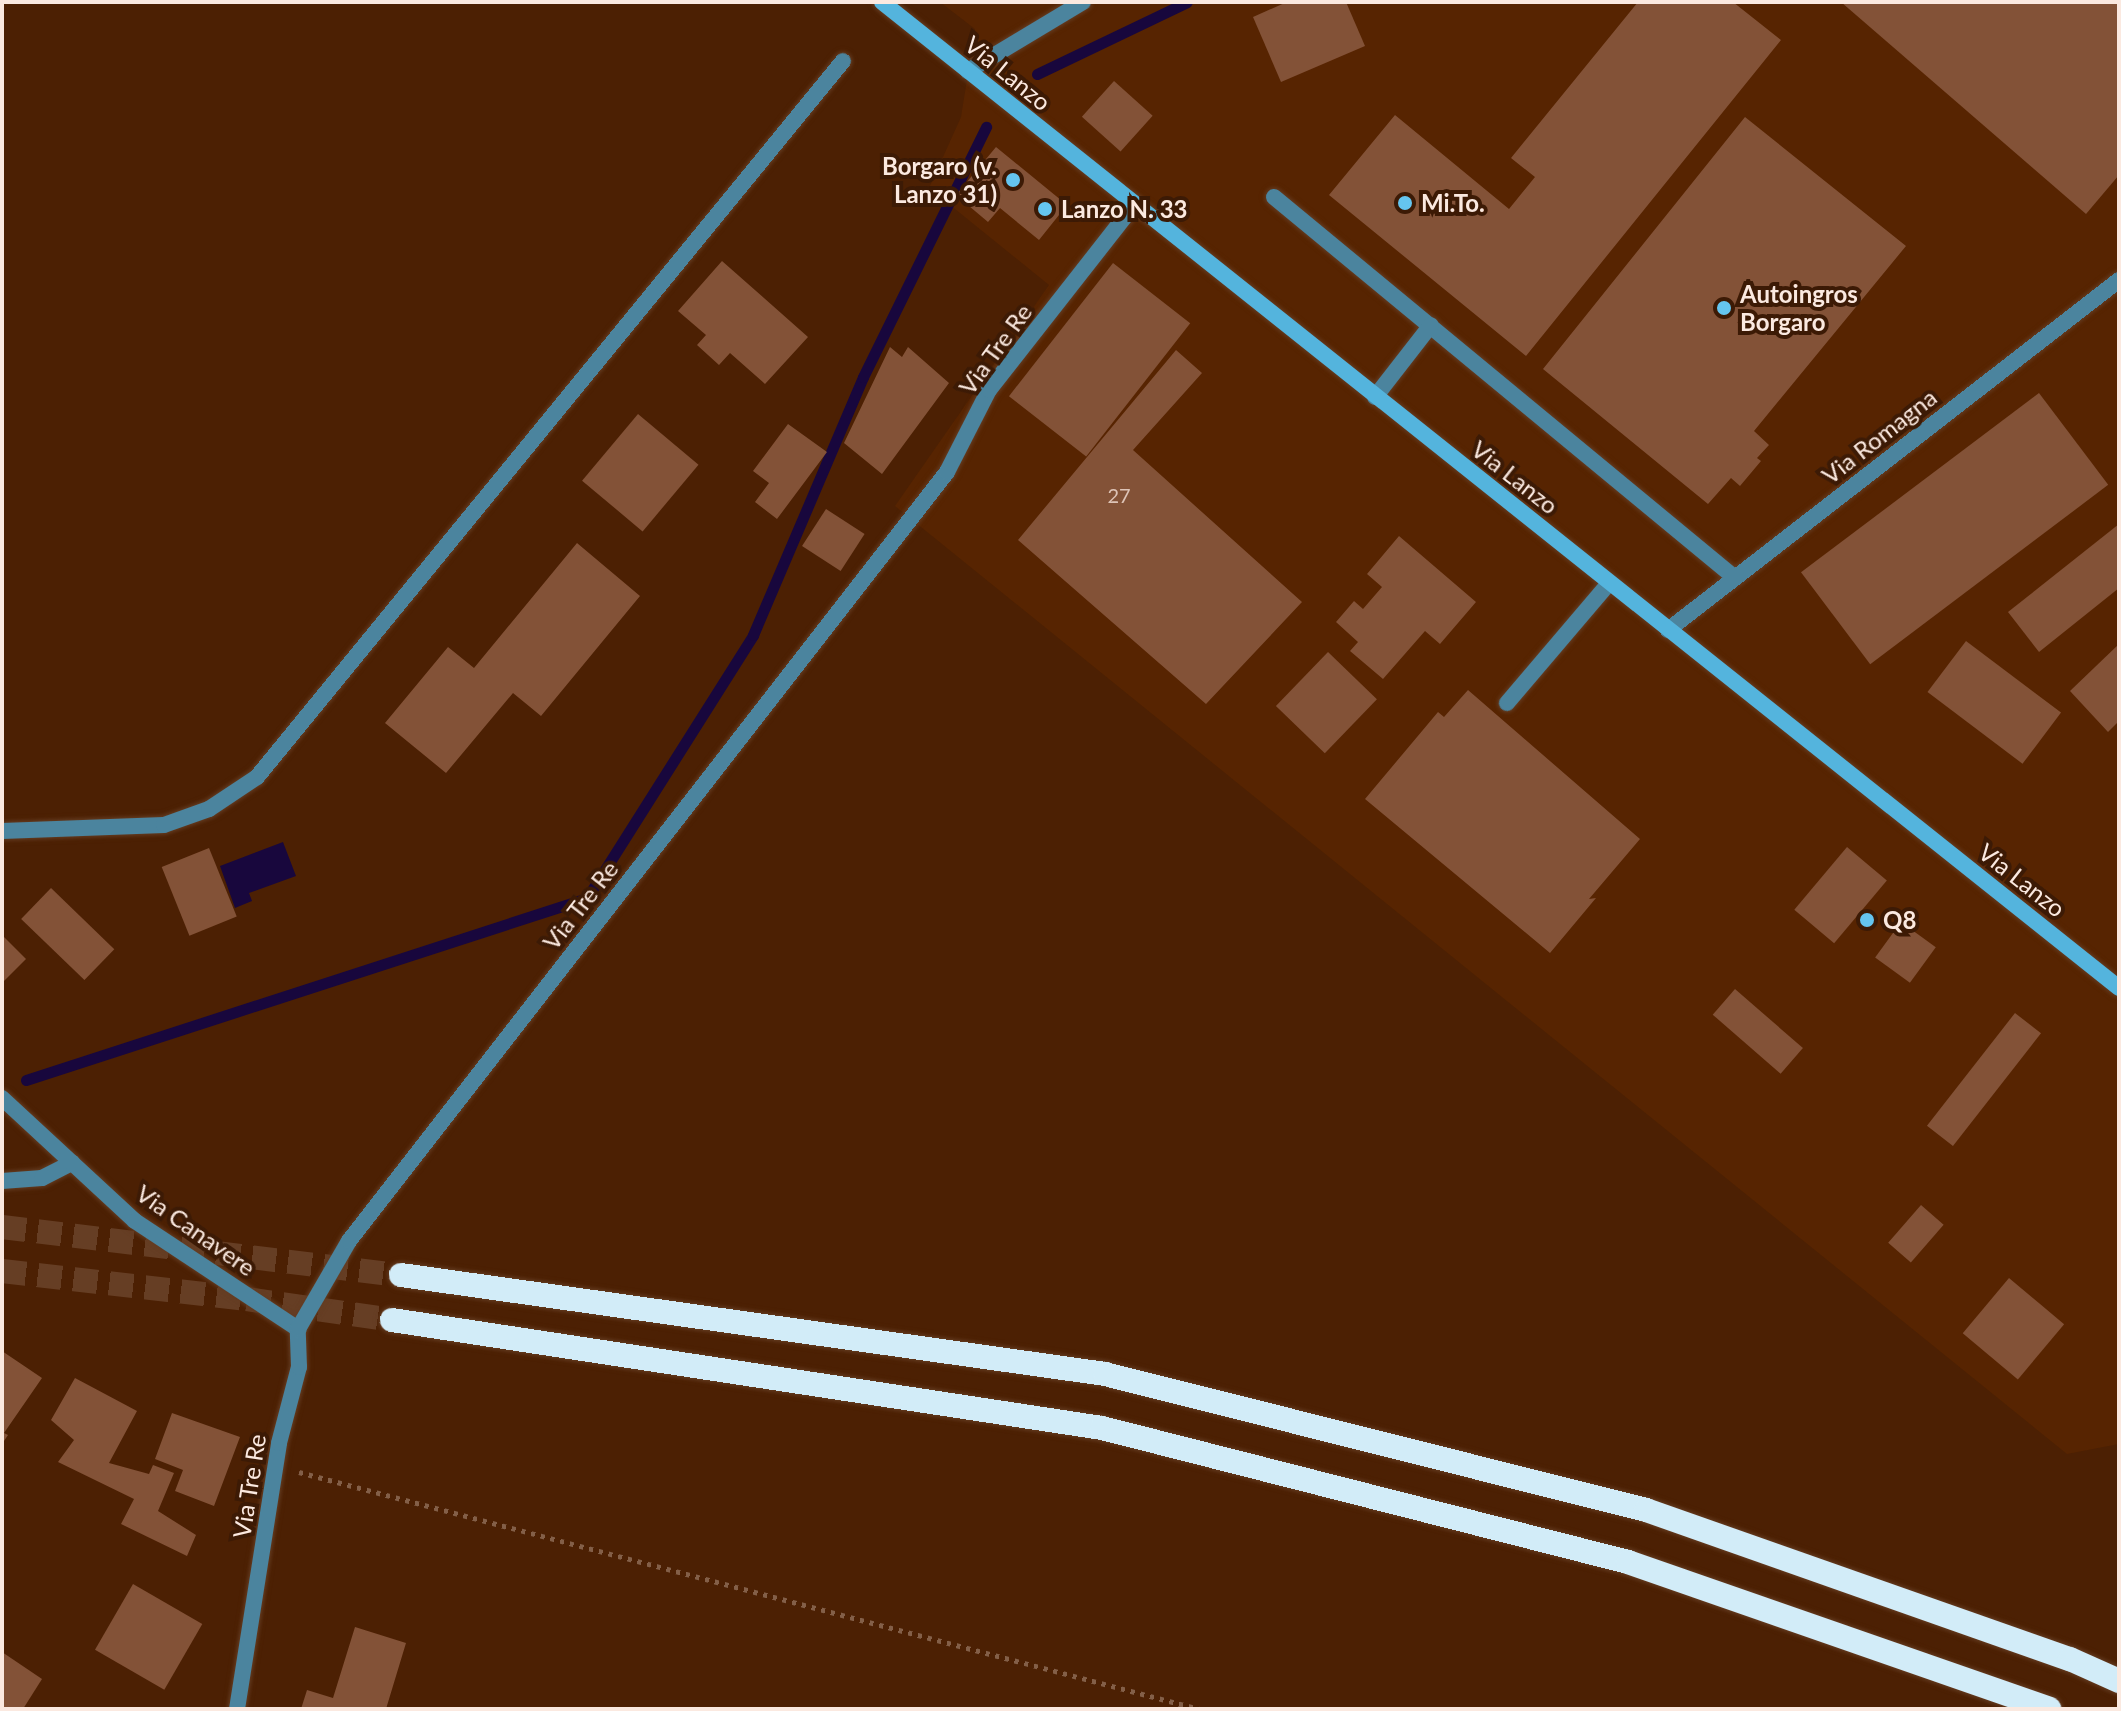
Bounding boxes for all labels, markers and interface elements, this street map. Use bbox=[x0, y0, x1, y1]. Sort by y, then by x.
street label: Via Lanzo bbox=[959, 30, 1057, 116]
place label: Borgaro (v. Lanzo 31) bbox=[882, 152, 997, 208]
marker: Borgaro (v. Lanzo 31) bbox=[1004, 171, 1022, 189]
place label: Mi.To. bbox=[1421, 189, 1485, 217]
marker: Mi.To. bbox=[1396, 194, 1414, 212]
place label: Lanzo N. 33 bbox=[1061, 195, 1187, 223]
marker: Lanzo N. 33 bbox=[1036, 200, 1054, 218]
place label: Autoingros Borgaro bbox=[1740, 280, 1858, 336]
street label: Via Tre Re bbox=[952, 298, 1038, 400]
marker: Autoingros Borgaro bbox=[1715, 299, 1733, 317]
street label: Via Romagna bbox=[1816, 382, 1942, 490]
street label: Via Lanzo bbox=[1466, 434, 1564, 520]
house number: 27 bbox=[1107, 483, 1131, 507]
street label: Via Lanzo bbox=[1973, 837, 2071, 923]
street label: Via Tre Re bbox=[536, 855, 624, 955]
place label: Q8 bbox=[1883, 906, 1916, 934]
marker: Q8 bbox=[1858, 911, 1876, 929]
street label: Via Canavere bbox=[131, 1178, 261, 1282]
street label: Via Tre Re bbox=[227, 1432, 271, 1540]

